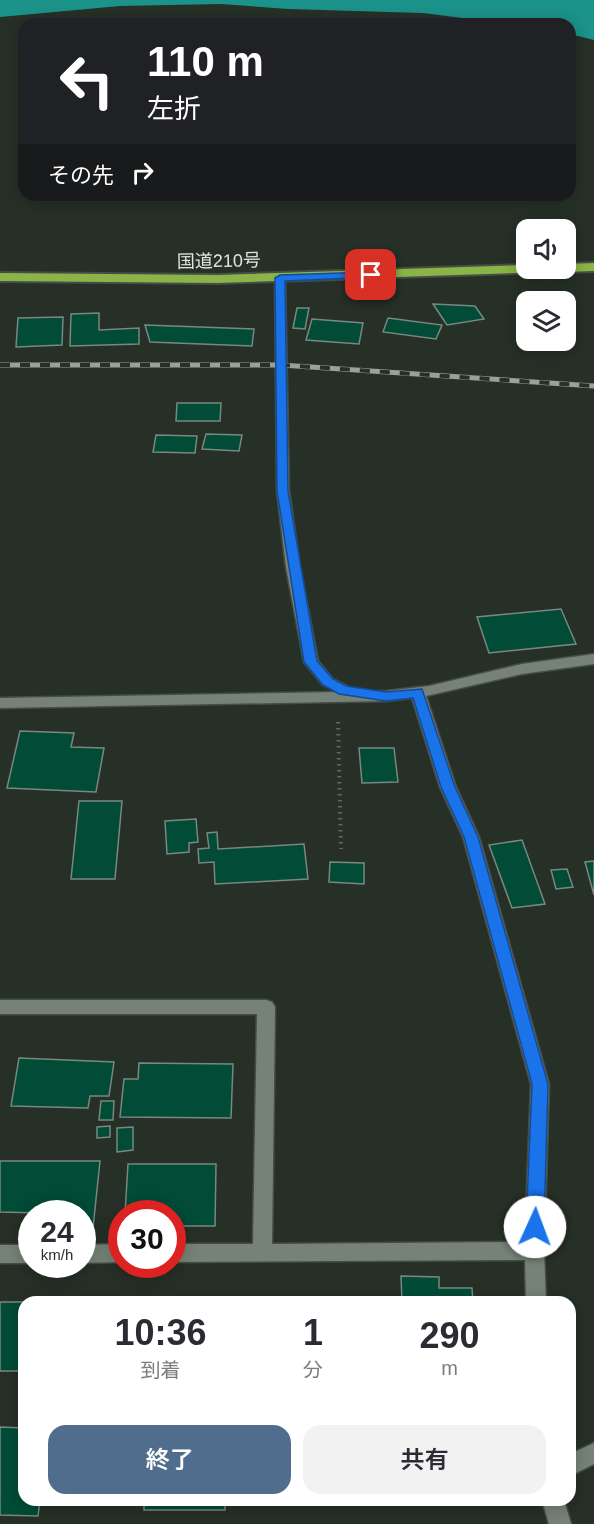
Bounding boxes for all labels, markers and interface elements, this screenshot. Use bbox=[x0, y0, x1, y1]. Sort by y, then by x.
text: 110 m bbox=[147, 38, 264, 85]
icon: left bbox=[48, 42, 126, 120]
text: 左折 bbox=[147, 94, 201, 124]
icon: right bbox=[126, 156, 159, 189]
text: その先 bbox=[48, 163, 114, 188]
map controls bbox=[516, 219, 576, 351]
button: sound bbox=[516, 219, 576, 279]
pin bbox=[345, 249, 396, 300]
street label: 国道210号 bbox=[177, 250, 261, 272]
icon: arrive bbox=[354, 258, 387, 291]
button: layers bbox=[516, 291, 576, 351]
position arrow bbox=[503, 1195, 567, 1259]
speed limit sign: 30 bbox=[108, 1200, 186, 1278]
text: 24 bbox=[40, 1215, 74, 1248]
text: km/h bbox=[41, 1246, 73, 1263]
text: 10:36 bbox=[114, 1312, 207, 1353]
text: 1 bbox=[303, 1312, 323, 1353]
text: 290 bbox=[419, 1315, 480, 1356]
text: m bbox=[441, 1357, 458, 1379]
text: 到着 bbox=[140, 1359, 180, 1381]
text: 分 bbox=[303, 1359, 323, 1381]
button: 終了 bbox=[48, 1425, 291, 1494]
button: 共有 bbox=[303, 1425, 546, 1494]

